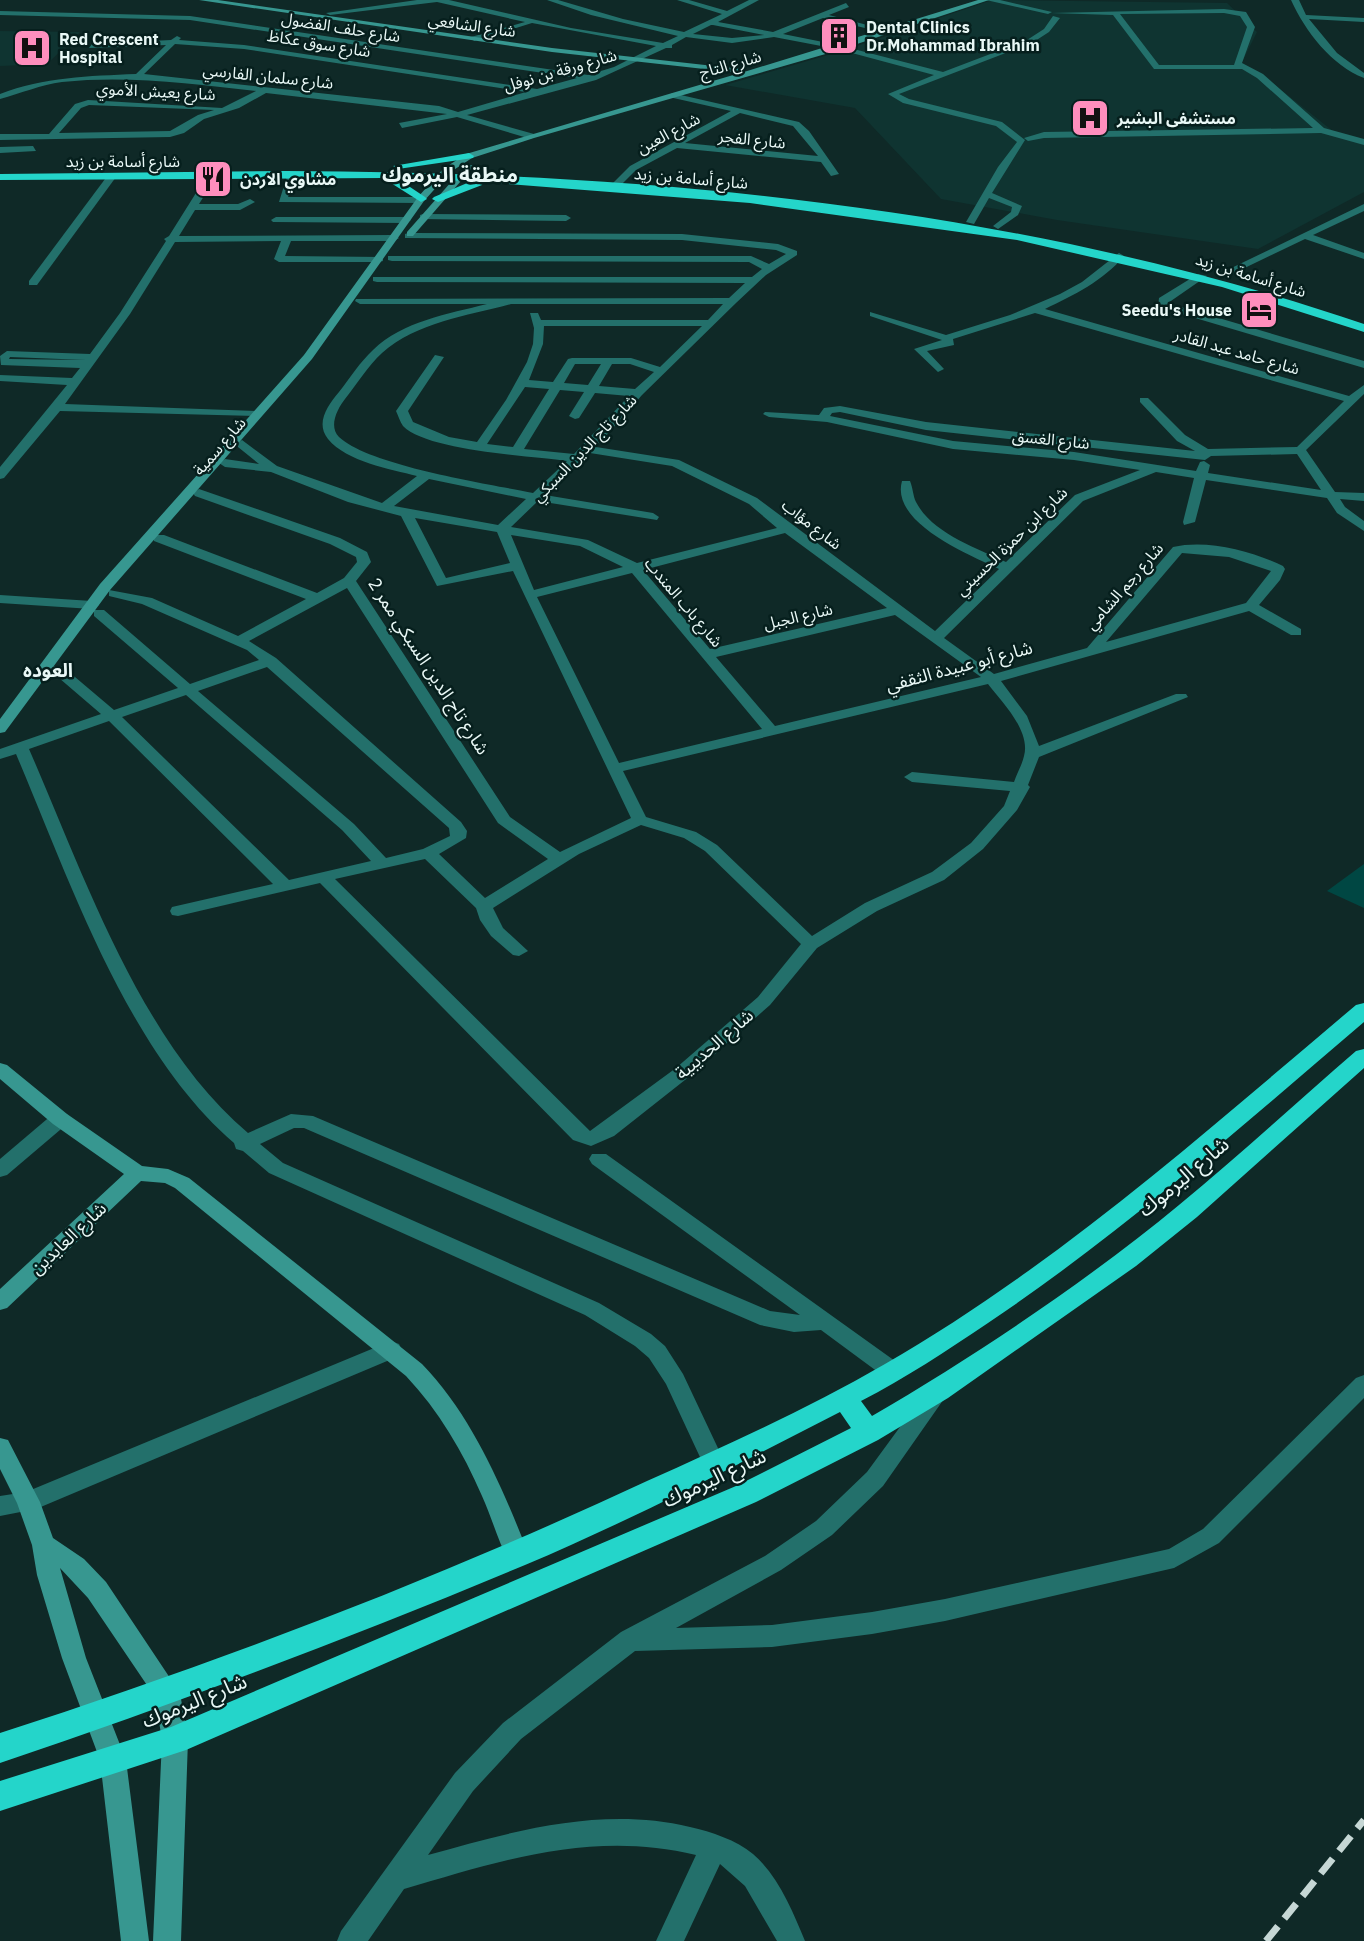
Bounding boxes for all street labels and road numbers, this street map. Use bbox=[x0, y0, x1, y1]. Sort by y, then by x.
street label: شارع حلف الفضول bbox=[280, 8, 402, 49]
street label: شارع الشافعي bbox=[426, 9, 517, 44]
street label: شارع سوق عكاظ bbox=[265, 25, 372, 64]
street label: شارع ورقة بن نوفل bbox=[501, 44, 620, 99]
street label: شارع التاج bbox=[697, 46, 764, 85]
street label: شارع سلمان الفارسي bbox=[201, 59, 334, 96]
street label: شارع يعيش الأموي bbox=[96, 78, 216, 107]
street label: شارع العين bbox=[633, 108, 705, 161]
street label: شارع الفجر bbox=[716, 125, 787, 155]
street label: شارع أسامة بن زيد bbox=[66, 151, 180, 174]
street label: شارع أسامة بن زيد bbox=[633, 163, 749, 196]
street label: شارع أسامة بن زيد bbox=[1193, 249, 1309, 304]
street label: شارع حامد عبد القادر bbox=[1170, 323, 1302, 381]
street label: شارع تاج الدين السبكي bbox=[527, 390, 643, 508]
street label: شارع سمية bbox=[188, 413, 252, 481]
street label: شارع الغسق bbox=[1011, 425, 1091, 456]
street label: شارع ابن حمزة الحسيني bbox=[951, 482, 1073, 602]
street label: شارع مؤاب bbox=[776, 494, 846, 556]
street label: شارع رجم الشامي bbox=[1081, 538, 1169, 636]
street label: شارع باب المندب bbox=[638, 553, 727, 653]
street label: شارع تاج الدين السبكي ممر 2 bbox=[361, 573, 495, 760]
street label: شارع الجبل bbox=[762, 598, 835, 637]
street label: شارع أبو عبيدة الثقفي bbox=[883, 635, 1036, 700]
street label: شارع الحديبية bbox=[670, 1004, 760, 1087]
street label: شارع اليرموك bbox=[1131, 1130, 1236, 1224]
street label: شارع العايدين bbox=[25, 1197, 113, 1281]
street label: شارع اليرموك bbox=[658, 1441, 771, 1515]
street label: شارع اليرموك bbox=[137, 1666, 252, 1736]

